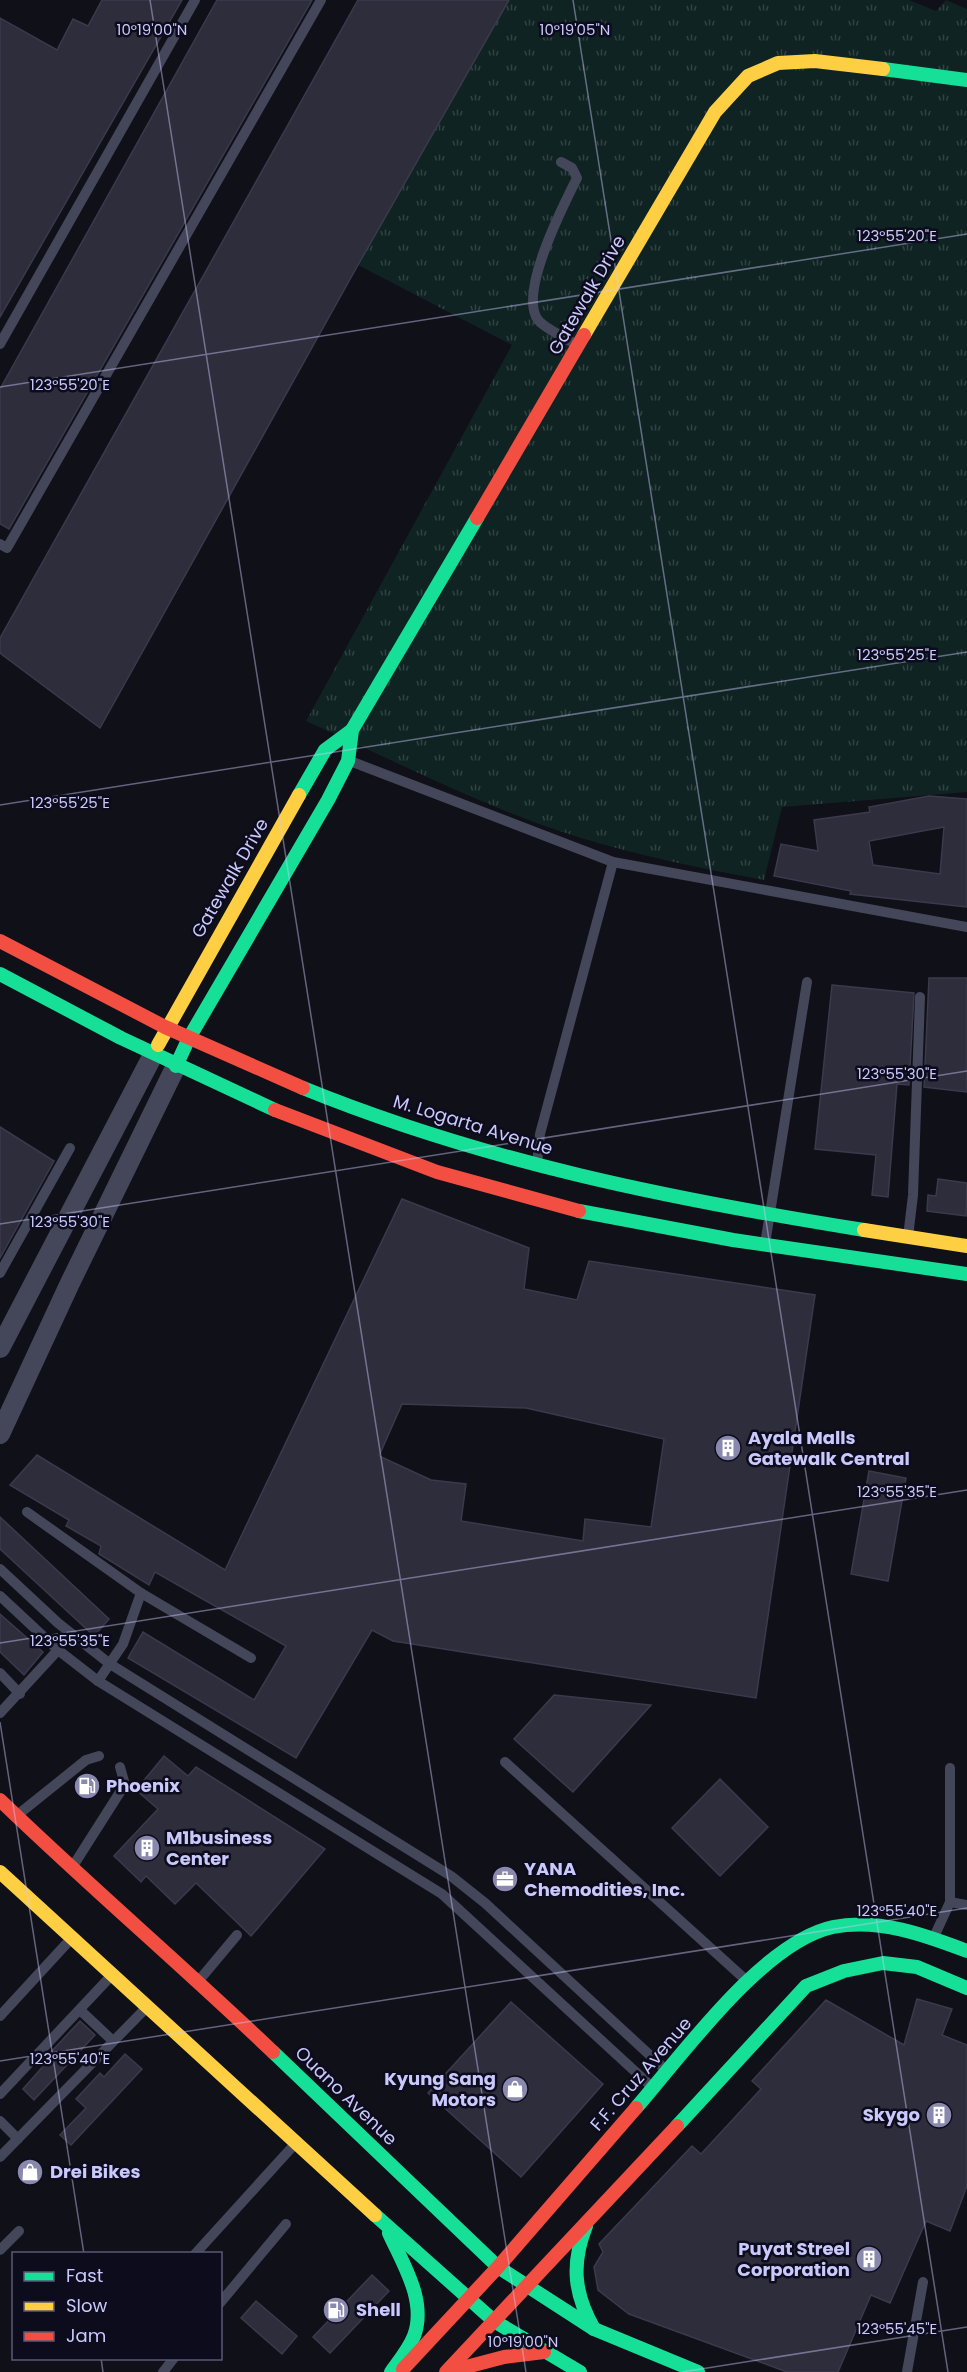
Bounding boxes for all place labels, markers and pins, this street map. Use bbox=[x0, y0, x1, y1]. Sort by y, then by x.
place label: Ayala Malls Gatewalk Central bbox=[748, 1425, 910, 1471]
building icon: Ayala Malls Gatewalk Central bbox=[713, 1433, 743, 1463]
fuel station icon: Phoenix bbox=[72, 1771, 102, 1801]
place label: Phoenix bbox=[106, 1773, 180, 1798]
place label: M1business Center bbox=[166, 1825, 272, 1871]
building icon: M1business Center bbox=[132, 1833, 162, 1863]
place label: YANA Chemodities, Inc. bbox=[524, 1856, 685, 1902]
office icon: YANA Chemodities, Inc. bbox=[490, 1864, 520, 1894]
place label: Kyung Sang Motors bbox=[384, 2066, 496, 2112]
shop icon: Kyung Sang Motors bbox=[500, 2074, 530, 2104]
building icon: Skygo bbox=[924, 2100, 954, 2130]
place label: Skygo bbox=[863, 2102, 920, 2127]
shop icon: Drei Bikes bbox=[15, 2157, 45, 2187]
place label: Drei Bikes bbox=[50, 2159, 140, 2184]
place label: Puyat Streel Corporation bbox=[737, 2236, 850, 2282]
building icon: Puyat Streel Corporation bbox=[854, 2244, 884, 2274]
fuel station icon: Shell bbox=[321, 2295, 351, 2325]
place label: Shell bbox=[356, 2297, 401, 2322]

